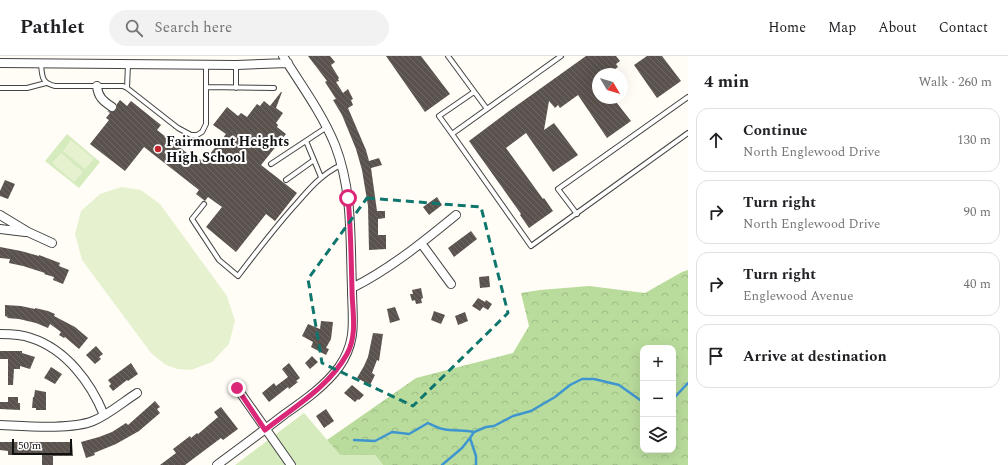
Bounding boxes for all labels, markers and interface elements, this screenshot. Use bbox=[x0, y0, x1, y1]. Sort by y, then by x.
search box bbox=[109, 10, 389, 46]
text: Pathlet bbox=[20, 13, 85, 42]
text: Search here bbox=[155, 16, 232, 39]
icon: search bbox=[123, 17, 145, 39]
text: Home bbox=[768, 17, 806, 38]
text: Map bbox=[828, 17, 856, 38]
text: About bbox=[878, 17, 917, 38]
text: Contact bbox=[939, 17, 988, 38]
north arrow bbox=[592, 68, 628, 104]
text: 4 min bbox=[704, 69, 749, 95]
text: Walk · 260 m bbox=[918, 72, 992, 92]
text: Continue bbox=[743, 119, 808, 142]
icon: ahead bbox=[705, 129, 727, 151]
text: 130 m bbox=[957, 130, 991, 150]
place label: Fairmount Heights High School bbox=[166, 131, 289, 168]
text: North Englewood Drive bbox=[743, 142, 880, 162]
marker: Fairmount Heights High School bbox=[153, 144, 163, 154]
route start bbox=[339, 189, 357, 207]
text: Turn right bbox=[743, 191, 816, 214]
icon: right bbox=[705, 201, 727, 223]
text: 90 m bbox=[964, 202, 991, 222]
text: North Englewood Drive bbox=[743, 214, 880, 234]
text: Turn right bbox=[743, 263, 816, 286]
icon: right bbox=[705, 273, 727, 295]
text: 40 m bbox=[964, 274, 991, 294]
text: Englewood Avenue bbox=[743, 286, 853, 306]
map controls bbox=[640, 345, 676, 453]
button: + bbox=[640, 345, 676, 381]
icon: arrive bbox=[705, 345, 727, 367]
text: Arrive at destination bbox=[743, 345, 887, 368]
route end bbox=[228, 379, 246, 397]
button: − bbox=[640, 381, 676, 417]
button: layers bbox=[640, 417, 676, 453]
scale bar bbox=[12, 437, 72, 456]
text: 50 m bbox=[18, 437, 41, 454]

